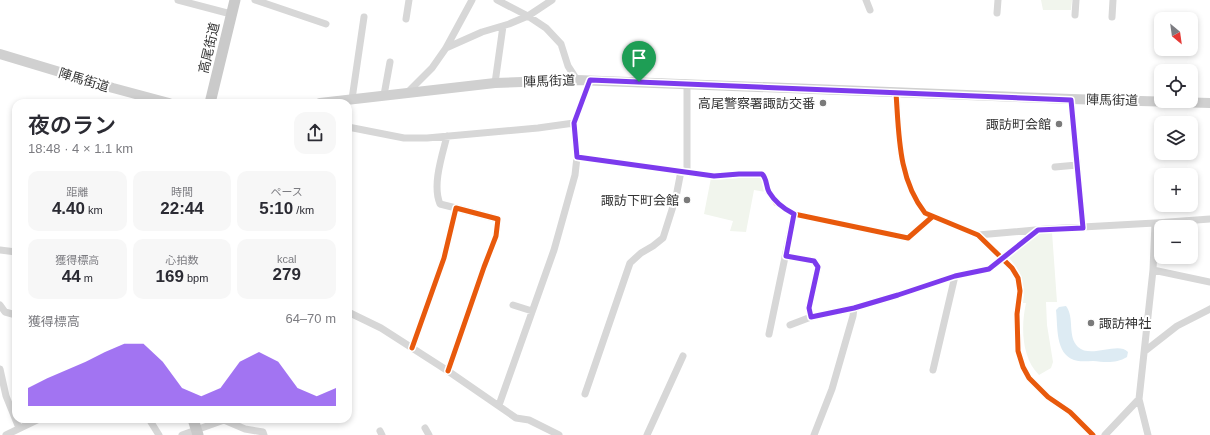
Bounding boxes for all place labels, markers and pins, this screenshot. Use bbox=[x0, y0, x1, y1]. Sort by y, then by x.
pin bbox=[622, 41, 656, 82]
place label: 高尾警察署諏訪交番 bbox=[698, 96, 815, 111]
marker: 高尾警察署諏訪交番 bbox=[818, 98, 828, 108]
place label: 諏訪町会館 bbox=[986, 117, 1051, 132]
marker: 諏訪町会館 bbox=[1054, 119, 1064, 129]
place label: 諏訪下町会館 bbox=[601, 193, 679, 208]
marker: 諏訪下町会館 bbox=[682, 195, 692, 205]
place label: 諏訪神社 bbox=[1099, 316, 1151, 331]
marker: 諏訪神社 bbox=[1086, 318, 1096, 328]

